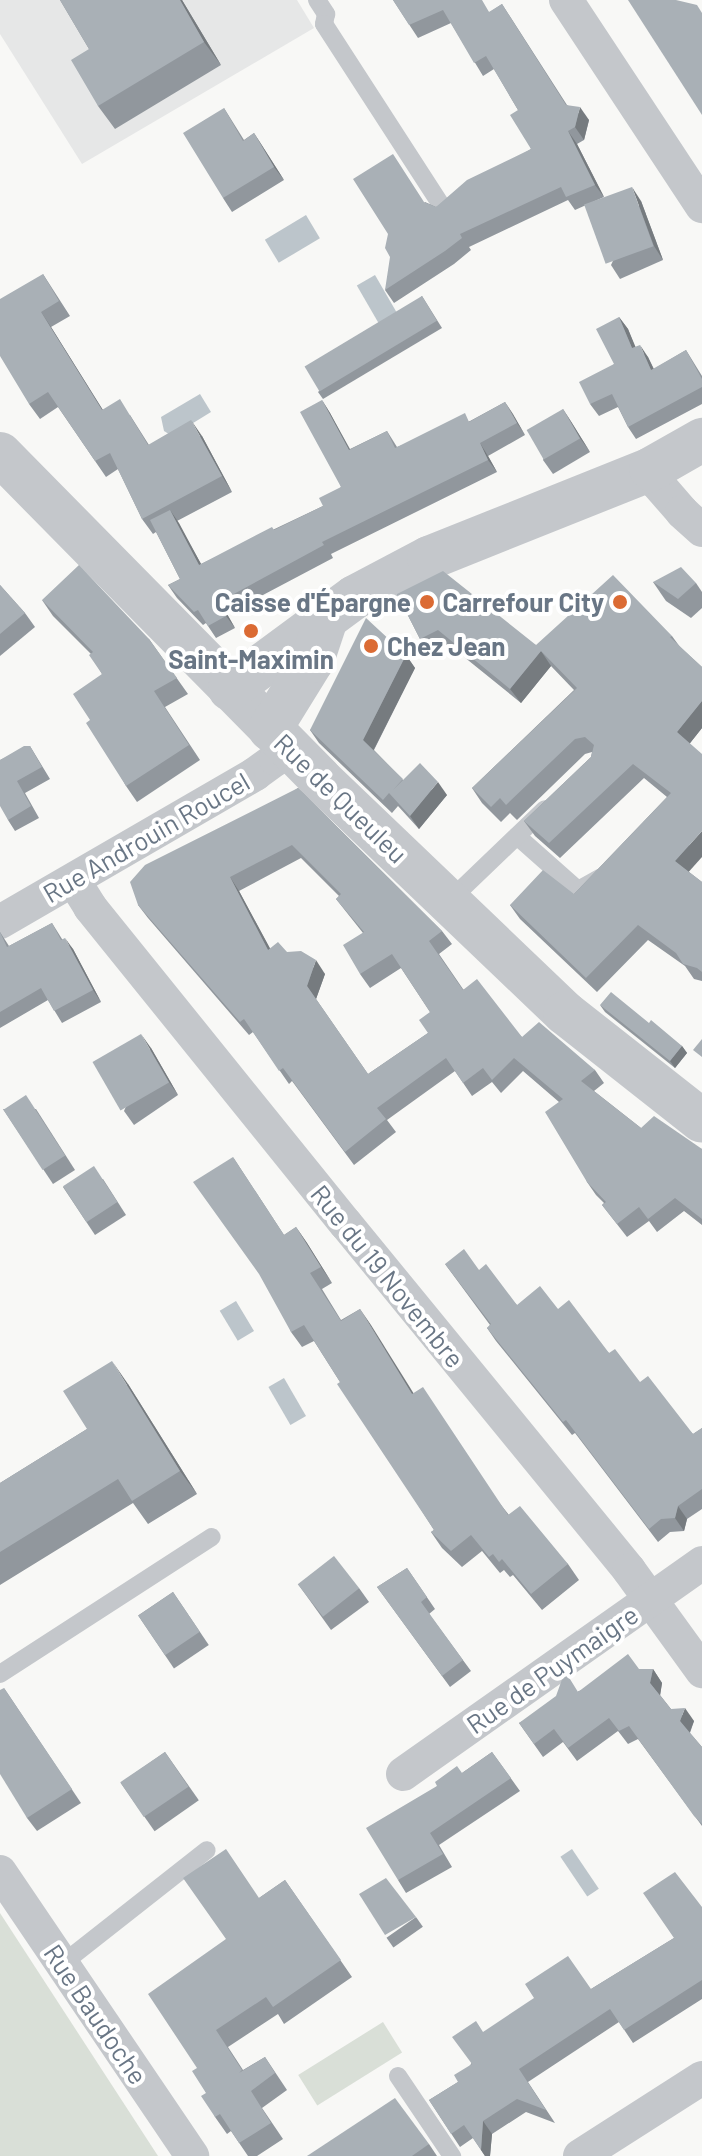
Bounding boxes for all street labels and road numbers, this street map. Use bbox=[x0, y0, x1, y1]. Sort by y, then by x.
street label: Rue de Queuleu bbox=[268, 727, 414, 869]
street label: Rue Androuin Roucel bbox=[37, 765, 255, 909]
street label: Rue du 19 Novembre bbox=[305, 1178, 471, 1374]
street label: Rue de Puymaigre bbox=[460, 1598, 644, 1740]
street label: Rue Baudoche bbox=[38, 1938, 154, 2090]

